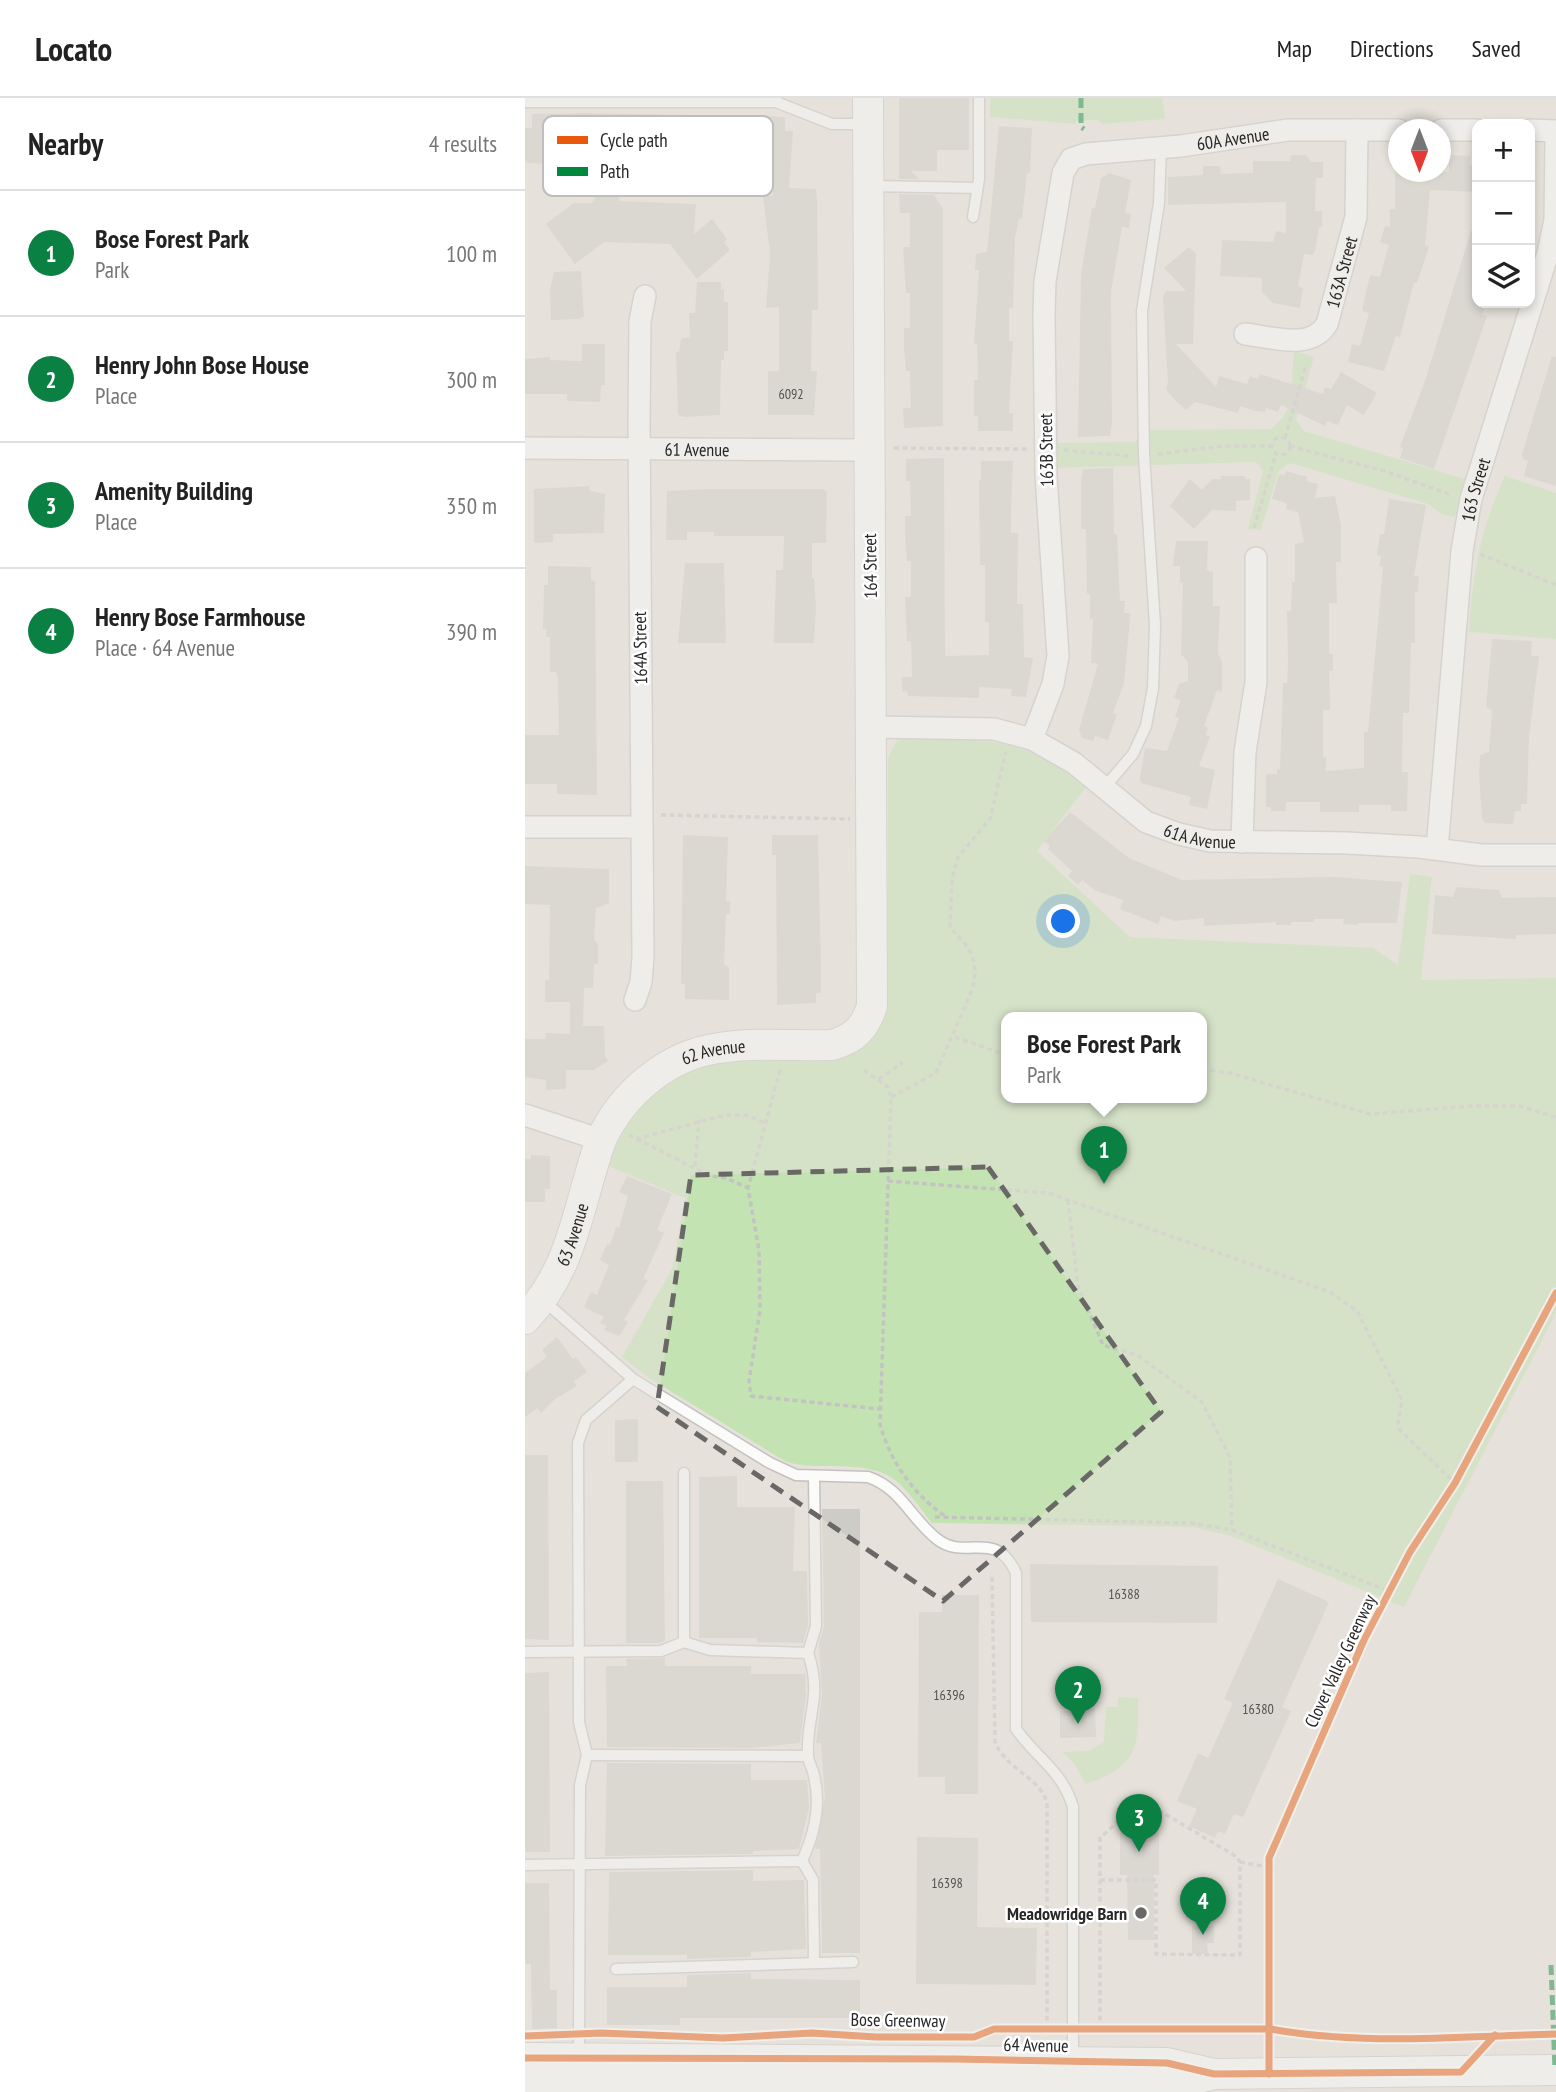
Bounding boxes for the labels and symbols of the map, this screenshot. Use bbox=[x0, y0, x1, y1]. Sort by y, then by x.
legend bbox=[543, 116, 773, 196]
north arrow bbox=[1388, 119, 1451, 182]
street label: 60A Avenue bbox=[1195, 121, 1271, 155]
text: Cycle path bbox=[600, 128, 668, 152]
text: Path bbox=[600, 159, 629, 183]
street label: 163A Street bbox=[1320, 233, 1362, 310]
house number: 6092 bbox=[778, 385, 804, 403]
street label: 163B Street bbox=[1034, 413, 1058, 487]
street label: 61 Avenue bbox=[664, 437, 730, 461]
street label: 163 Street bbox=[1456, 455, 1495, 523]
street label: 164 Street bbox=[858, 533, 882, 599]
street label: 164A Street bbox=[628, 611, 652, 685]
street label: 61A Avenue bbox=[1161, 818, 1236, 853]
your location bbox=[1046, 904, 1080, 938]
street label: 62 Avenue bbox=[677, 1034, 746, 1069]
pin: 1 bbox=[1081, 1126, 1127, 1184]
street label: 63 Avenue bbox=[551, 1200, 593, 1269]
house number: 16388 bbox=[1108, 1585, 1140, 1603]
street label: Clover Valley Greenway bbox=[1299, 1591, 1381, 1731]
pin: 2 bbox=[1055, 1666, 1101, 1724]
house number: 16396 bbox=[933, 1686, 965, 1704]
house number: 16380 bbox=[1242, 1700, 1274, 1718]
pin: 3 bbox=[1116, 1794, 1162, 1852]
house number: 16398 bbox=[931, 1874, 963, 1892]
pin: 4 bbox=[1180, 1877, 1226, 1935]
place label: Meadowridge Barn bbox=[1007, 1902, 1127, 1925]
marker: Meadowridge Barn bbox=[1133, 1905, 1149, 1921]
street label: Bose Greenway bbox=[851, 2008, 946, 2032]
street label: 64 Avenue bbox=[1003, 2033, 1069, 2057]

